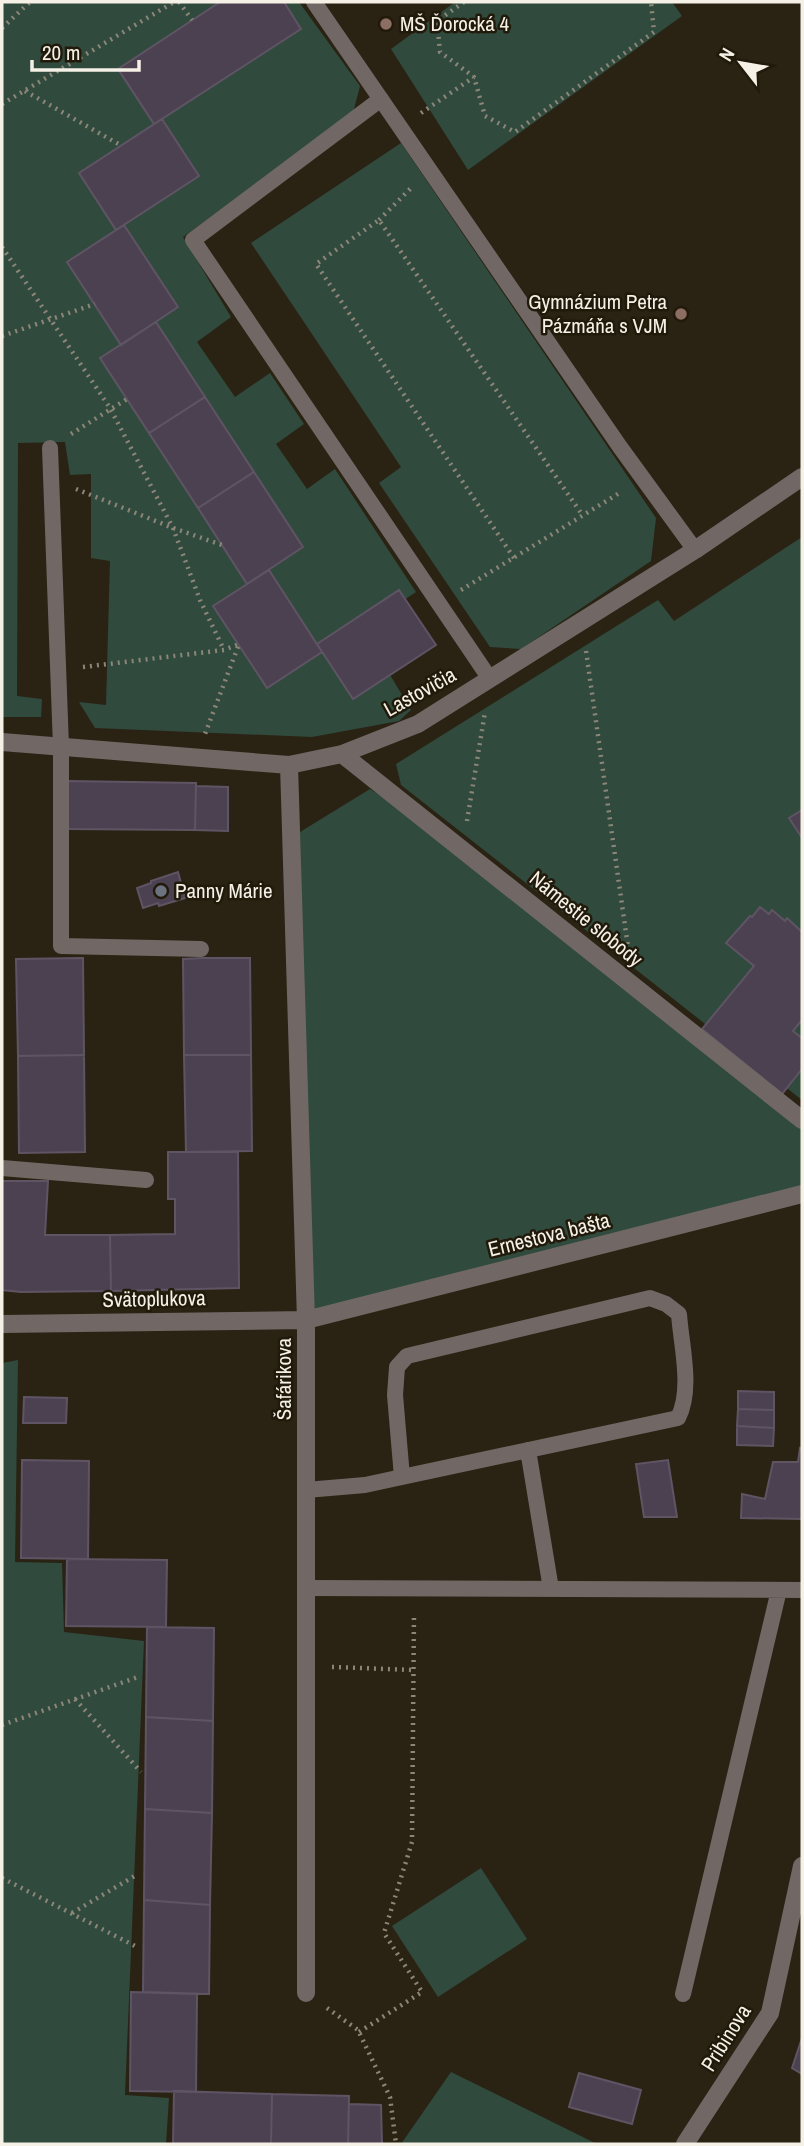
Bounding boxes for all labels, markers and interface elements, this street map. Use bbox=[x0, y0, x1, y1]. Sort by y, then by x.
place label: MŠ Ďorocká 4 bbox=[400, 9, 510, 38]
marker: MŠ Ďorocká 4 bbox=[378, 16, 394, 32]
scale bar bbox=[32, 28, 138, 72]
north arrow bbox=[706, 28, 776, 98]
text: 20 m bbox=[42, 38, 80, 67]
text: N bbox=[712, 43, 740, 66]
place label: Gymnázium Petra Pázmáňa s VJM bbox=[528, 287, 667, 340]
marker: Gymnázium Petra Pázmáňa s VJM bbox=[673, 306, 689, 322]
street label: Lastovičia bbox=[378, 660, 461, 723]
street label: Námestie slobody bbox=[524, 864, 649, 973]
place label: Panny Márie bbox=[175, 876, 273, 905]
marker: Panny Márie bbox=[153, 883, 169, 899]
street label: Ernestova bašta bbox=[485, 1205, 613, 1264]
street label: Svätoplukova bbox=[102, 1283, 206, 1314]
street label: Šafárikova bbox=[269, 1337, 298, 1420]
street label: Pribinova bbox=[694, 1998, 758, 2077]

